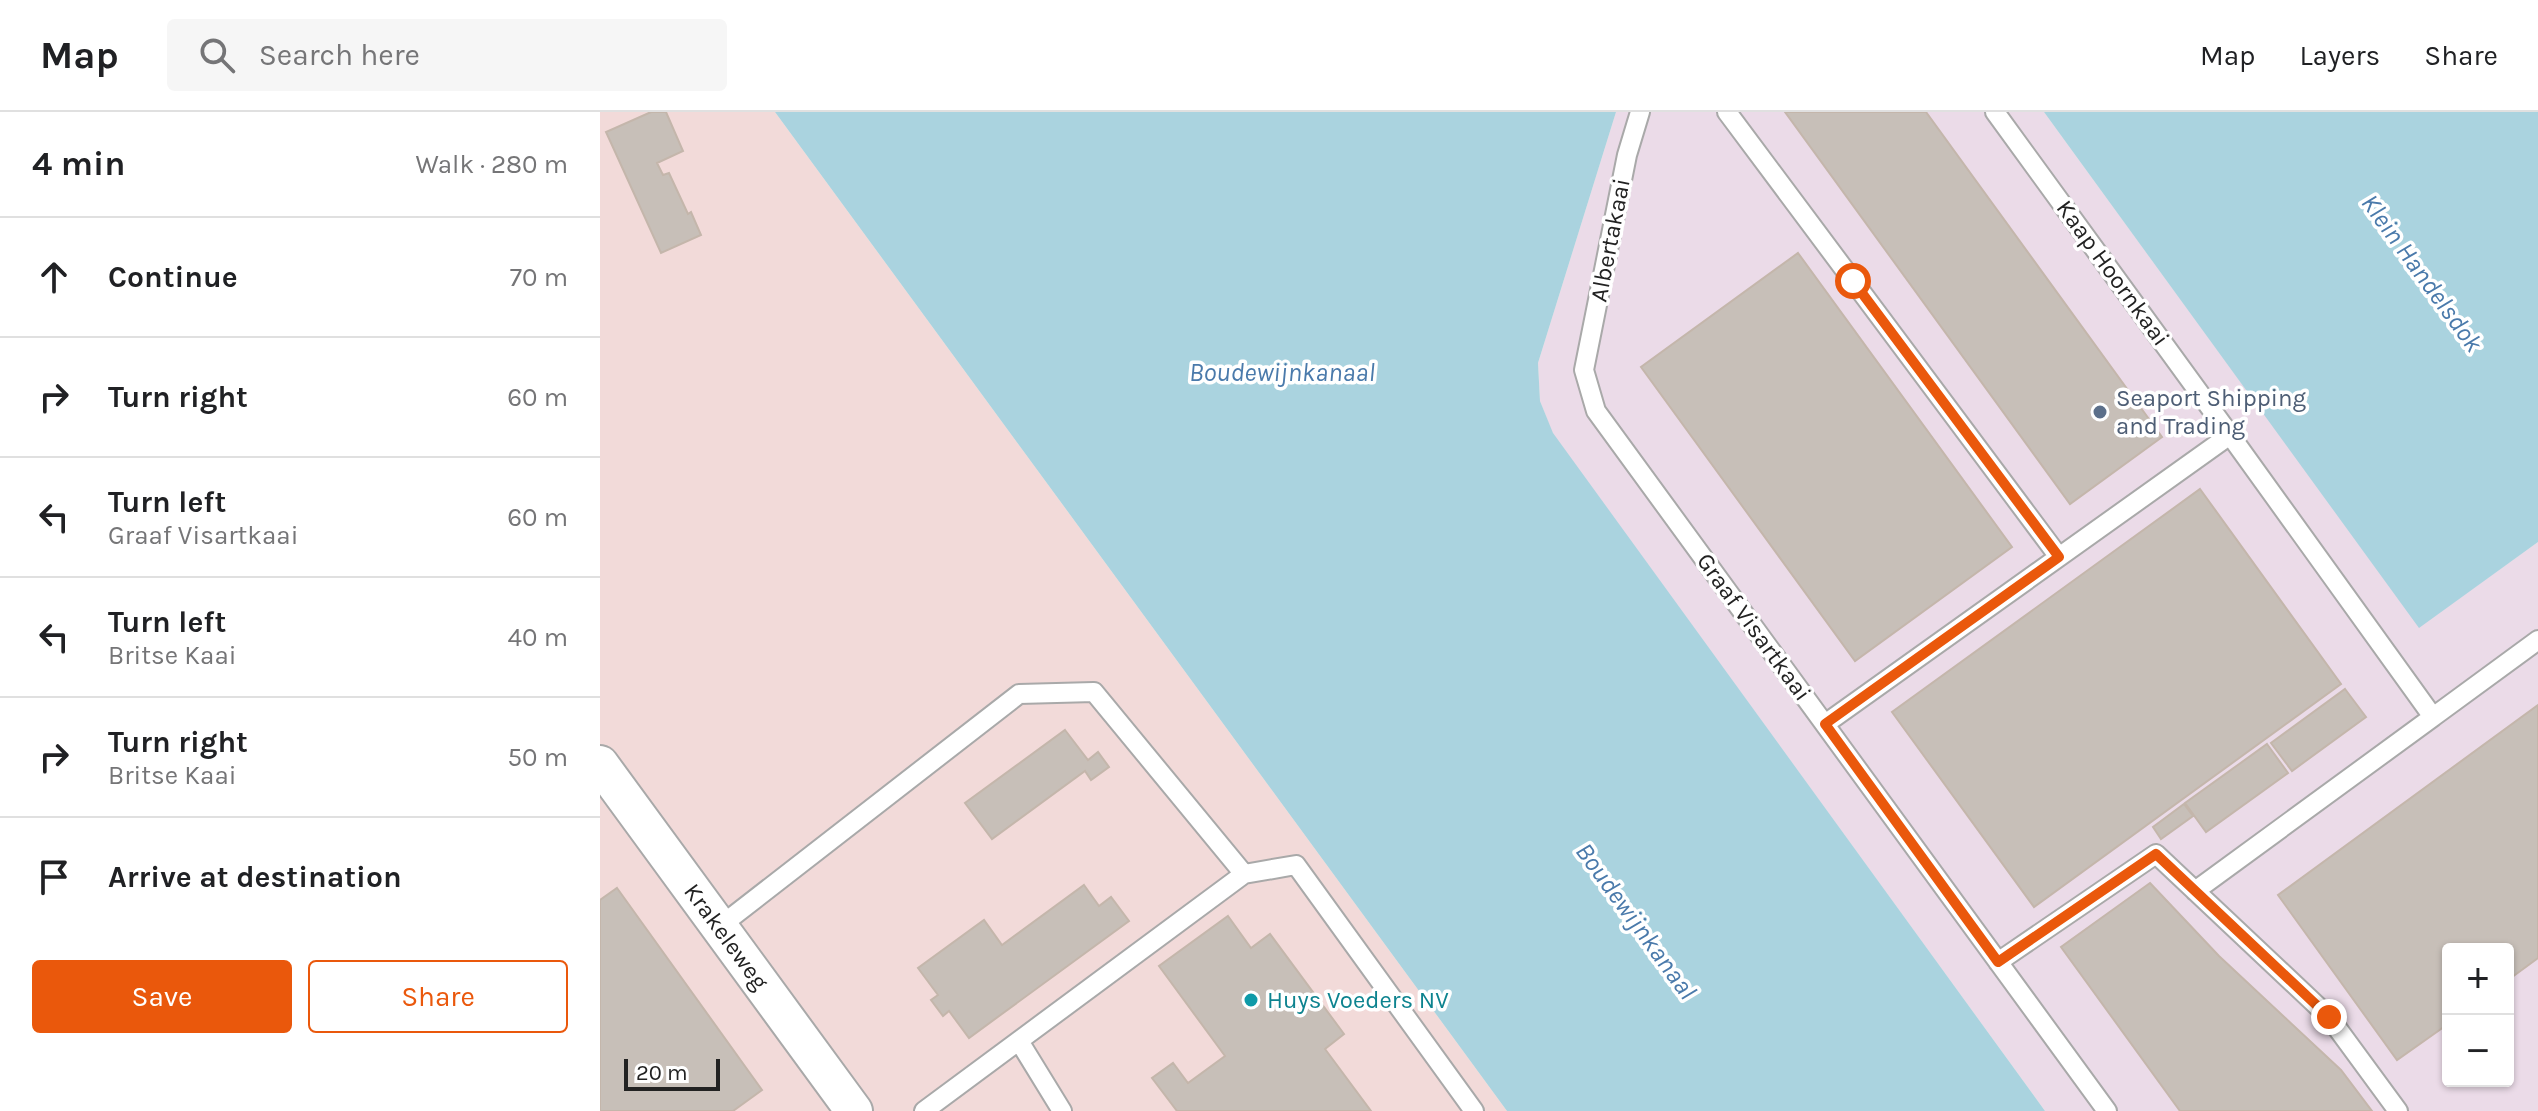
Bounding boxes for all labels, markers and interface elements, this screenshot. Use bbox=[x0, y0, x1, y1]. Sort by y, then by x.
search box bbox=[167, 19, 727, 91]
text: Map bbox=[40, 33, 119, 78]
icon: search bbox=[195, 33, 239, 77]
text: Search here bbox=[259, 37, 420, 73]
text: Map bbox=[2200, 39, 2255, 72]
text: Layers bbox=[2299, 39, 2380, 72]
text: Share bbox=[2424, 39, 2498, 72]
text: 4 min bbox=[32, 144, 125, 184]
text: Walk · 280 m bbox=[415, 149, 568, 180]
street label: Albertakaai bbox=[1584, 176, 1636, 304]
water label: Klein Handelsdok bbox=[2354, 188, 2490, 358]
street label: Kaap Hoornkaai bbox=[2051, 195, 2175, 351]
icon: ahead bbox=[32, 255, 76, 299]
text: Continue bbox=[108, 259, 238, 295]
text: 70 m bbox=[510, 262, 568, 293]
route start bbox=[1835, 263, 1871, 299]
water label: Boudewijnkanaal bbox=[1189, 357, 1375, 388]
icon: right bbox=[32, 375, 76, 419]
text: Turn right bbox=[108, 379, 248, 415]
text: 60 m bbox=[507, 382, 568, 413]
place label: Seaport Shipping and Trading bbox=[2116, 384, 2306, 440]
marker: Seaport Shipping and Trading bbox=[2091, 403, 2109, 421]
text: Turn left bbox=[108, 484, 226, 520]
icon: left bbox=[32, 495, 76, 539]
text: 60 m bbox=[507, 502, 568, 533]
text: Graaf Visartkaai bbox=[108, 520, 298, 551]
street label: Graaf Visartkaai bbox=[1691, 548, 1817, 706]
text: Turn left bbox=[108, 604, 226, 640]
icon: left bbox=[32, 615, 76, 659]
text: 40 m bbox=[508, 622, 568, 653]
text: Britse Kaai bbox=[108, 640, 236, 671]
text: Turn right bbox=[108, 724, 248, 760]
icon: right bbox=[32, 735, 76, 779]
text: 50 m bbox=[507, 742, 568, 773]
text: Britse Kaai bbox=[108, 760, 236, 791]
water label: Boudewijnkanaal bbox=[1569, 837, 1703, 1005]
icon: arrive bbox=[32, 855, 76, 899]
text: Arrive at destination bbox=[108, 859, 402, 895]
street label: Krakeleweg bbox=[678, 878, 775, 996]
map controls bbox=[2442, 943, 2514, 1087]
button: + bbox=[2442, 943, 2514, 1015]
button: Save bbox=[32, 960, 292, 1033]
button: Share bbox=[308, 960, 568, 1033]
place label: Huys Voeders NV bbox=[1267, 986, 1449, 1014]
marker: Huys Voeders NV bbox=[1242, 991, 1260, 1009]
route end bbox=[2311, 999, 2347, 1035]
button: − bbox=[2442, 1015, 2514, 1087]
scale bar bbox=[624, 1055, 720, 1091]
text: 20 m bbox=[636, 1060, 688, 1086]

